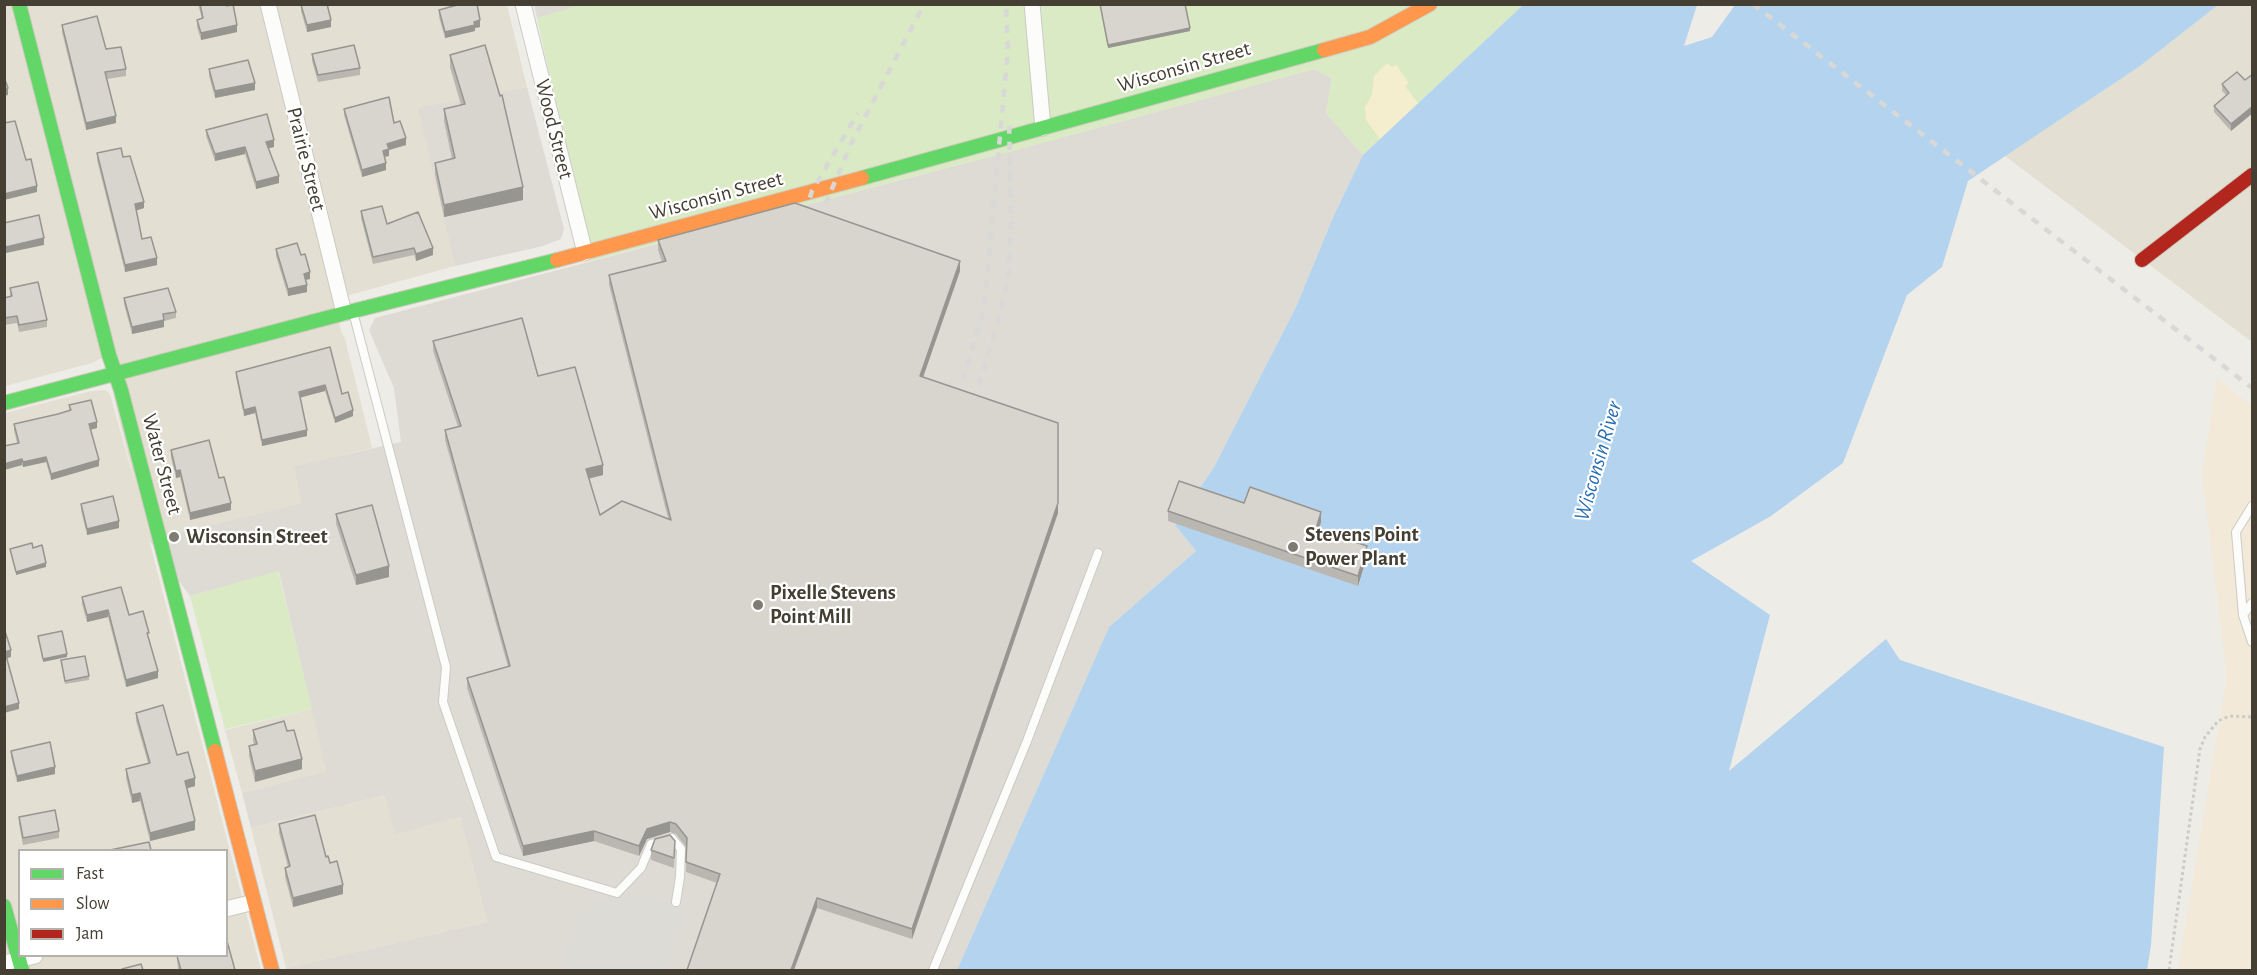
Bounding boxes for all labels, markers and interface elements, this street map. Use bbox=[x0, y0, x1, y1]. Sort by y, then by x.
street label: Wisconsin Street bbox=[1115, 36, 1253, 98]
street label: Wood Street bbox=[529, 76, 579, 182]
street label: Prairie Street bbox=[281, 104, 331, 214]
street label: Wisconsin Street bbox=[646, 166, 786, 226]
water label: Wisconsin River bbox=[1568, 398, 1628, 524]
street label: Water Street bbox=[136, 411, 188, 517]
place label: Stevens Point Power Plant bbox=[1305, 522, 1419, 572]
place label: Wisconsin Street bbox=[186, 524, 328, 550]
marker: Wisconsin Street bbox=[167, 530, 181, 544]
marker: Stevens Point Power Plant bbox=[1286, 540, 1300, 554]
place label: Pixelle Stevens Point Mill bbox=[770, 580, 896, 630]
marker: Pixelle Stevens Point Mill bbox=[751, 598, 765, 612]
legend bbox=[18, 849, 228, 957]
text: Fast bbox=[76, 865, 104, 883]
text: Slow bbox=[76, 895, 109, 913]
text: Jam bbox=[76, 925, 104, 943]

